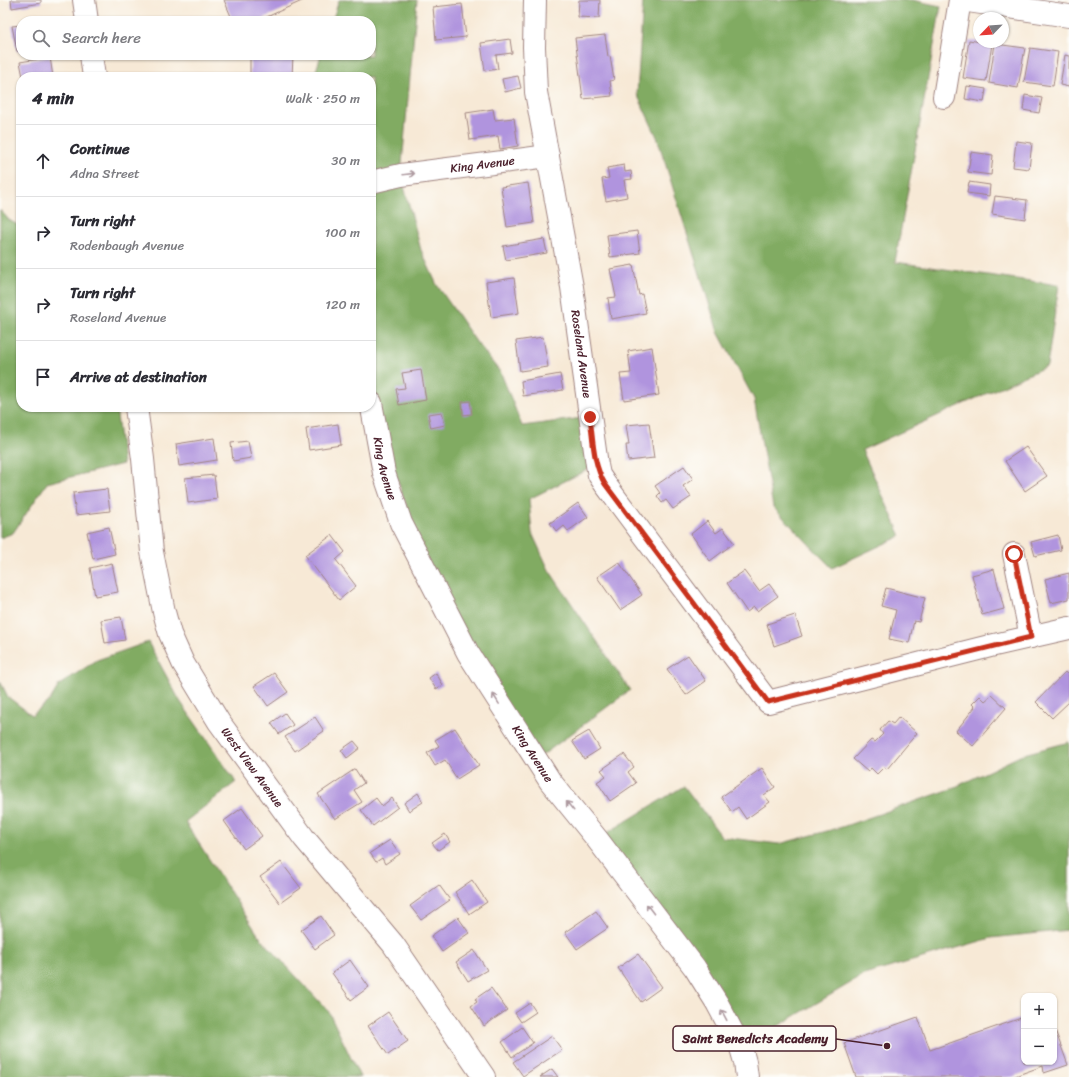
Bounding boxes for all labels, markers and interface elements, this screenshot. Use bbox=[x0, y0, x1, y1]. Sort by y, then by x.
north arrow bbox=[973, 12, 1009, 48]
search box bbox=[16, 16, 376, 60]
text: Search here bbox=[62, 25, 141, 51]
icon: search bbox=[30, 27, 52, 49]
text: 4 min bbox=[32, 83, 74, 113]
text: Walk · 250 m bbox=[286, 87, 360, 110]
text: Continue bbox=[70, 136, 130, 162]
text: 30 m bbox=[331, 149, 360, 172]
street label: King Avenue bbox=[449, 149, 516, 180]
icon: ahead bbox=[32, 150, 54, 172]
text: Adna Street bbox=[70, 162, 140, 185]
one-way arrow bbox=[402, 170, 415, 178]
text: Turn right bbox=[70, 208, 135, 234]
text: 100 m bbox=[325, 221, 360, 244]
icon: right bbox=[32, 222, 54, 244]
text: Rodenbaugh Avenue bbox=[70, 234, 184, 257]
text: Turn right bbox=[70, 280, 135, 306]
text: 120 m bbox=[325, 293, 360, 316]
icon: right bbox=[32, 294, 54, 316]
text: Roseland Avenue bbox=[70, 306, 166, 329]
street label: Roseland Avenue bbox=[564, 308, 599, 400]
text: Arrive at destination bbox=[70, 364, 207, 390]
icon: arrive bbox=[32, 366, 54, 388]
route end bbox=[581, 408, 599, 426]
street label: King Avenue bbox=[366, 435, 404, 503]
route start bbox=[1005, 545, 1023, 563]
one-way arrow bbox=[492, 693, 500, 705]
street label: King Avenue bbox=[506, 721, 559, 787]
street label: West View Avenue bbox=[215, 722, 289, 812]
one-way arrow bbox=[566, 800, 575, 811]
one-way arrow bbox=[645, 903, 654, 914]
map controls bbox=[1021, 993, 1057, 1065]
button: + bbox=[1021, 993, 1057, 1029]
one-way arrow bbox=[719, 1009, 727, 1021]
callout: Saint Benedicts Academy bbox=[673, 1026, 836, 1051]
text: Saint Benedicts Academy bbox=[681, 1027, 829, 1050]
button: − bbox=[1021, 1029, 1057, 1065]

